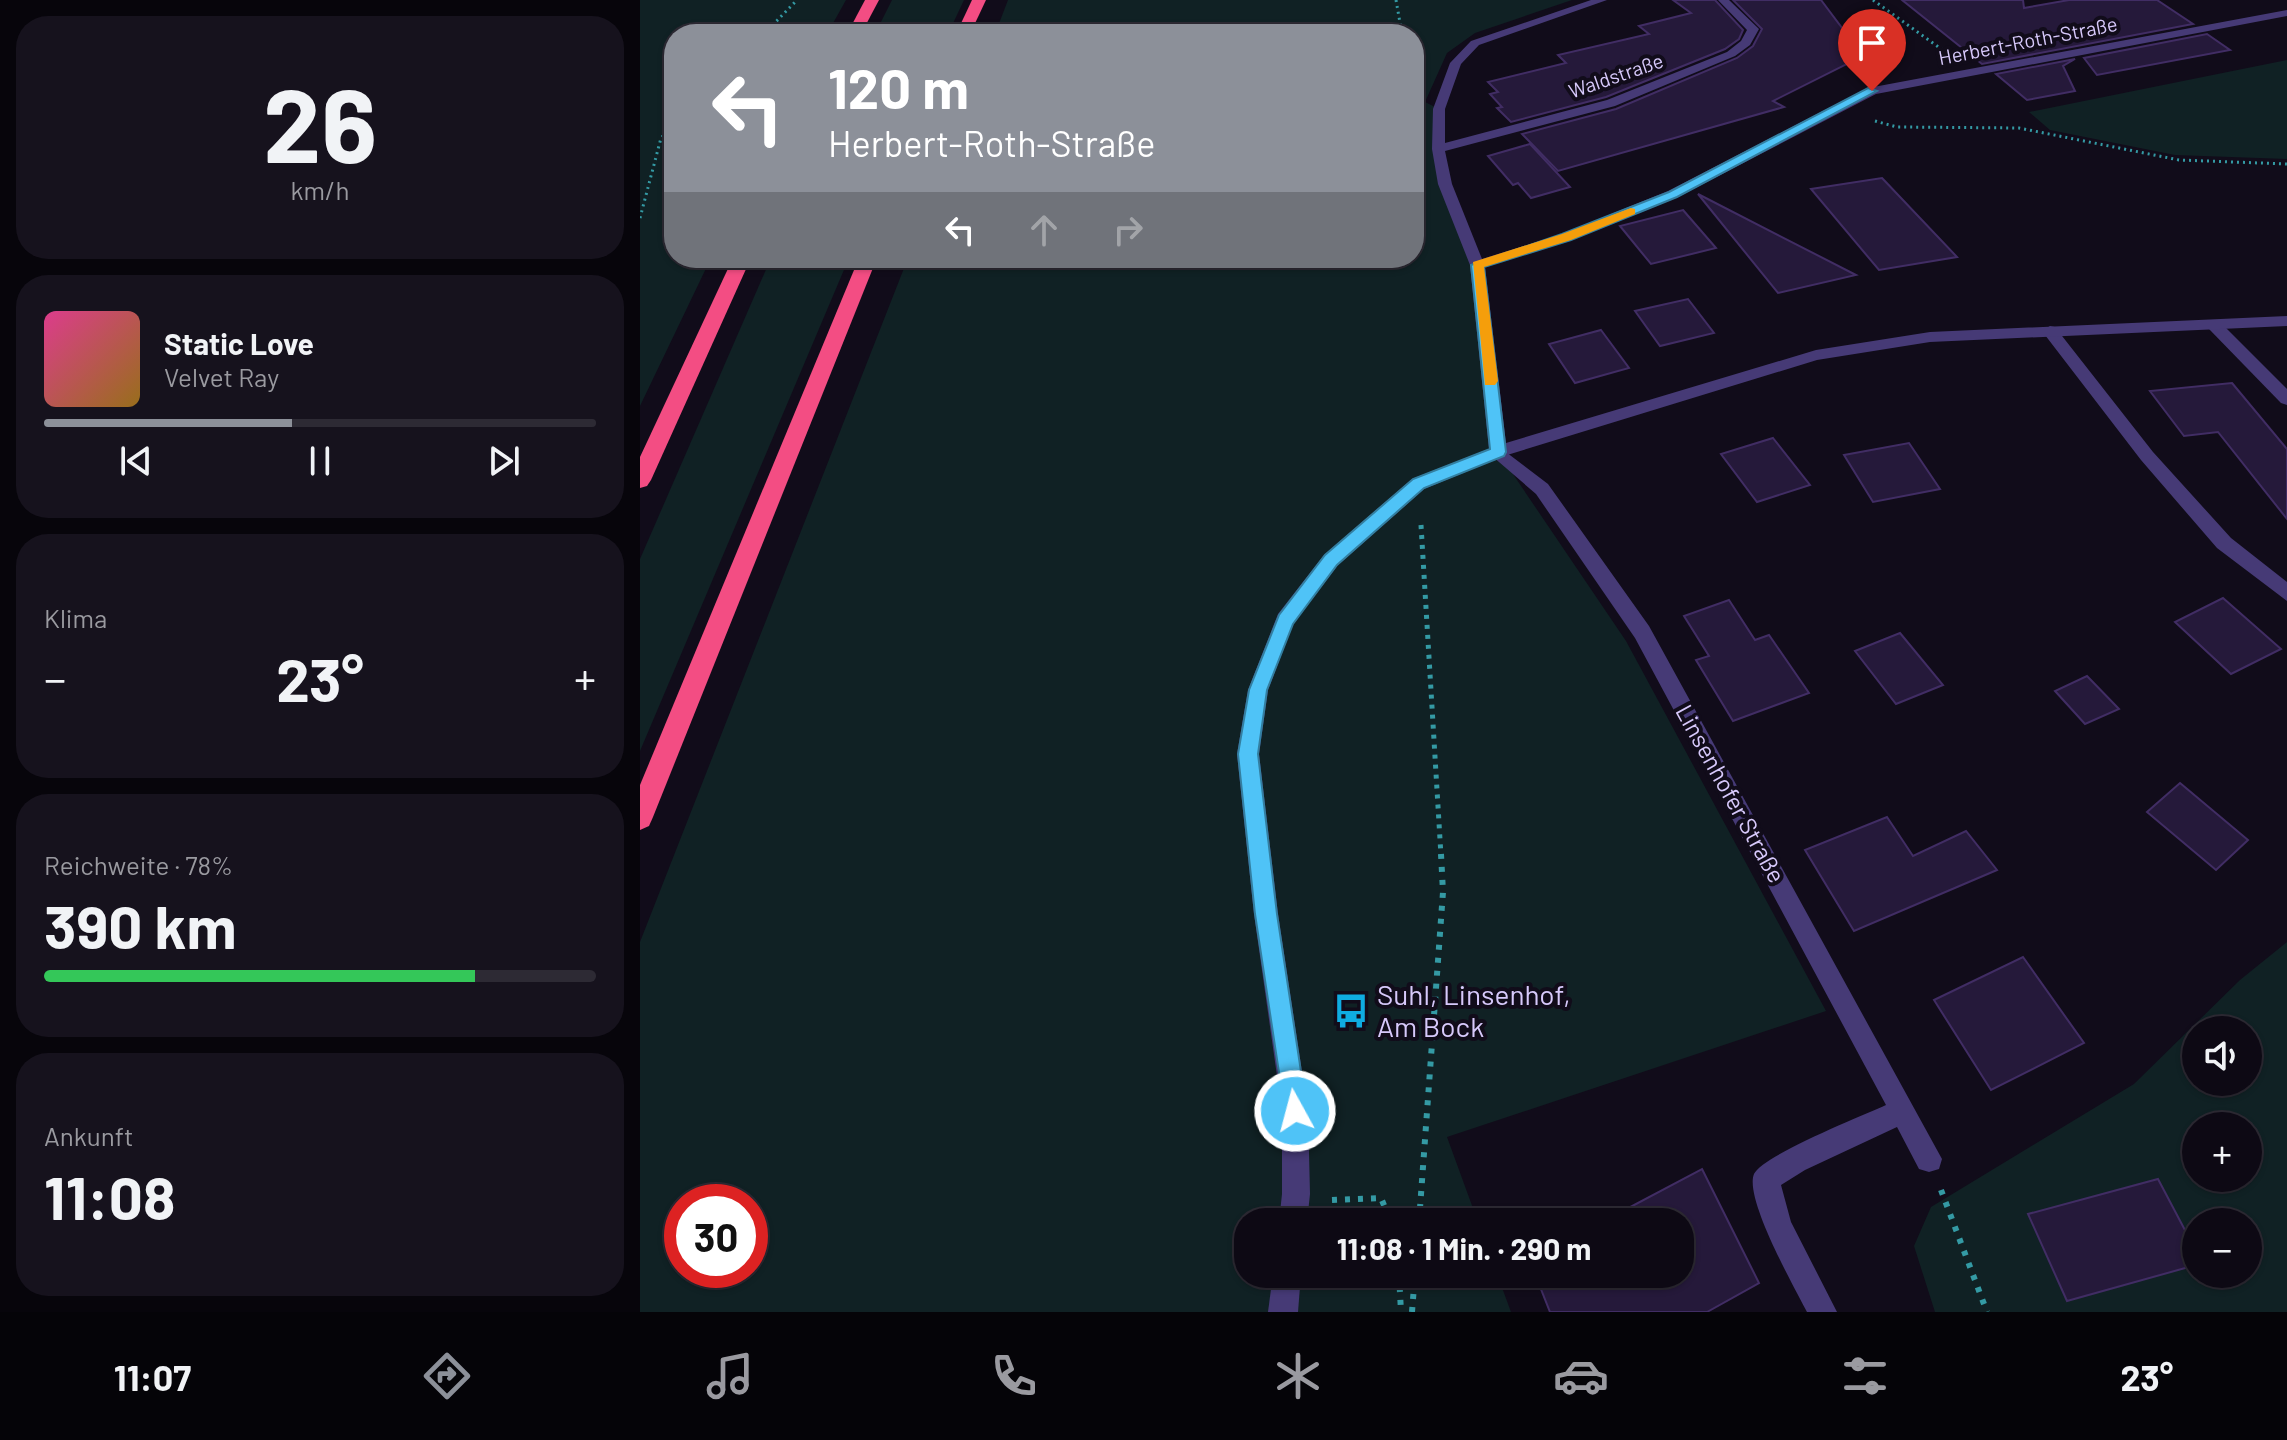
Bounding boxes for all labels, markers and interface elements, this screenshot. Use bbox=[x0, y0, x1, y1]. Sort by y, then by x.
pin bbox=[1838, 9, 1906, 91]
street label: Herbert-Roth-Straße bbox=[1936, 11, 2119, 69]
icon: arrive bbox=[1850, 21, 1894, 65]
street label: Waldstraße bbox=[1565, 48, 1666, 102]
text: 120 m bbox=[828, 53, 969, 120]
icon: left bbox=[696, 56, 800, 160]
text: 26 bbox=[263, 59, 377, 184]
text: Herbert-Roth-Straße bbox=[828, 121, 1155, 164]
text: km/h bbox=[291, 174, 349, 205]
icon: left bbox=[938, 208, 982, 252]
icon: ahead bbox=[1022, 208, 1066, 252]
icon: right bbox=[1106, 208, 1150, 252]
text: Static Love bbox=[164, 325, 314, 361]
text: Velvet Ray bbox=[164, 361, 279, 392]
icon: previous bbox=[114, 439, 158, 483]
icon: pause bbox=[298, 439, 342, 483]
icon: next bbox=[482, 439, 526, 483]
text: Klima bbox=[44, 602, 107, 633]
text: 23° bbox=[276, 642, 364, 714]
text: − bbox=[44, 651, 66, 704]
text: + bbox=[574, 651, 596, 704]
street label: Linsenhofer Straße bbox=[1670, 699, 1792, 887]
text: Reichweite · 78% bbox=[44, 849, 233, 880]
text: 390 km bbox=[44, 889, 237, 961]
place label: Suhl, Linsenhof, Am Bock bbox=[1377, 977, 1571, 1043]
bus stop icon: Suhl, Linsenhof, Am Bock bbox=[1332, 992, 1370, 1030]
map controls bbox=[2182, 1016, 2262, 1288]
button: sound bbox=[2182, 1016, 2262, 1096]
position arrow bbox=[1253, 1069, 1337, 1153]
button: + bbox=[2182, 1112, 2262, 1192]
text: Ankunft bbox=[44, 1120, 133, 1151]
text: 11:08 bbox=[44, 1160, 175, 1232]
speed limit sign: 30 bbox=[664, 1184, 768, 1288]
button: − bbox=[2182, 1208, 2262, 1288]
text: 11:08 · 1 Min. · 290 m bbox=[1337, 1230, 1591, 1266]
icon: directions bbox=[419, 1348, 475, 1404]
icon: music bbox=[702, 1348, 758, 1404]
icon: phone bbox=[986, 1348, 1042, 1404]
icon: climate bbox=[1270, 1348, 1326, 1404]
icon: car bbox=[1553, 1348, 1609, 1404]
icon: filters bbox=[1837, 1348, 1893, 1404]
text: 11:07 bbox=[114, 1355, 191, 1398]
text: 23° bbox=[2121, 1355, 2173, 1398]

